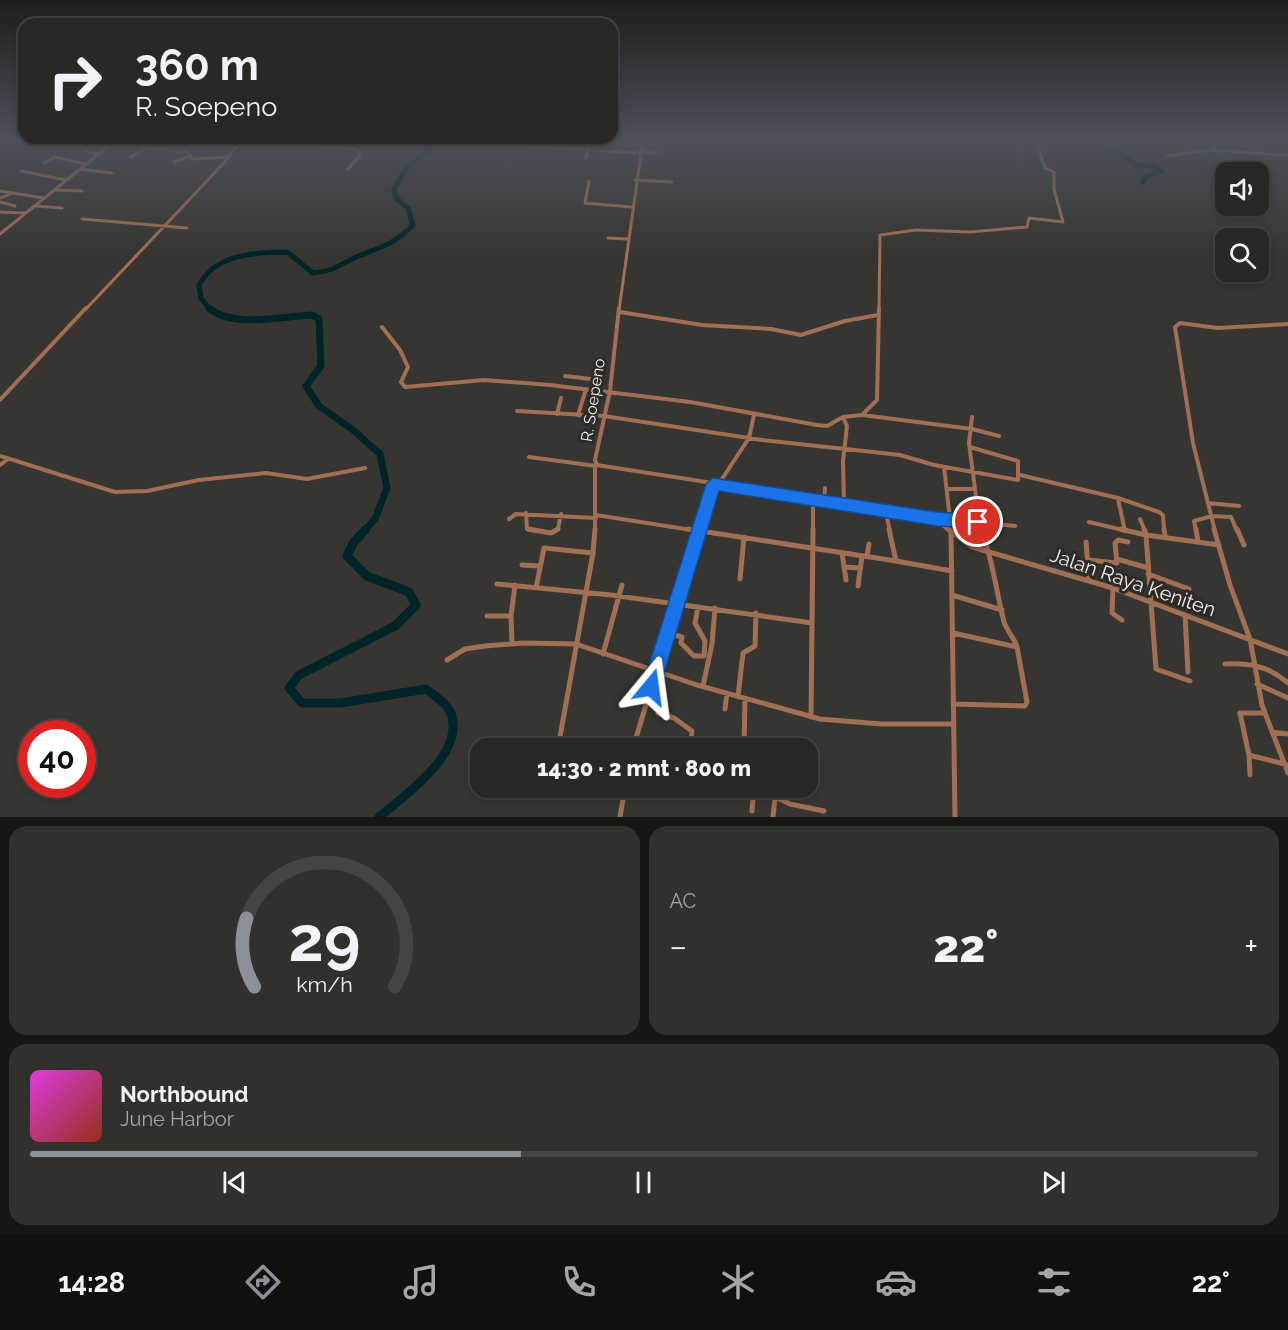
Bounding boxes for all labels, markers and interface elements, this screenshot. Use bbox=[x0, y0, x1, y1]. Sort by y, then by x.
text: 360 m bbox=[135, 41, 259, 90]
icon: right bbox=[36, 42, 114, 120]
text: R. Soepeno bbox=[135, 91, 277, 122]
map controls bbox=[1215, 162, 1269, 282]
button: sound bbox=[1215, 162, 1269, 216]
button: search bbox=[1215, 228, 1269, 282]
street label: R. Soepeno bbox=[577, 357, 609, 443]
pin bbox=[952, 496, 1003, 547]
icon: arrive bbox=[961, 505, 994, 538]
street label: Jalan Raya Keniten bbox=[1047, 542, 1219, 622]
position arrow bbox=[619, 655, 683, 719]
speed limit sign: 40 bbox=[18, 720, 96, 798]
text: 14:30 · 2 mnt · 800 m bbox=[537, 755, 751, 781]
text: AC bbox=[670, 889, 696, 913]
text: 29 bbox=[288, 902, 360, 976]
text: 22° bbox=[933, 920, 998, 973]
text: − bbox=[670, 927, 687, 966]
text: + bbox=[1244, 927, 1258, 966]
text: km/h bbox=[296, 973, 353, 998]
text: Northbound bbox=[120, 1081, 249, 1107]
text: June Harbor bbox=[120, 1107, 234, 1131]
icon: previous bbox=[218, 1166, 251, 1199]
icon: pause bbox=[627, 1166, 660, 1199]
icon: next bbox=[1037, 1166, 1070, 1199]
icon: directions bbox=[242, 1261, 284, 1303]
icon: music bbox=[400, 1261, 442, 1303]
icon: phone bbox=[558, 1261, 600, 1303]
icon: climate bbox=[717, 1261, 759, 1303]
icon: car bbox=[875, 1261, 917, 1303]
icon: filters bbox=[1033, 1261, 1075, 1303]
text: 14:28 bbox=[58, 1267, 125, 1298]
text: 22° bbox=[1192, 1267, 1230, 1298]

